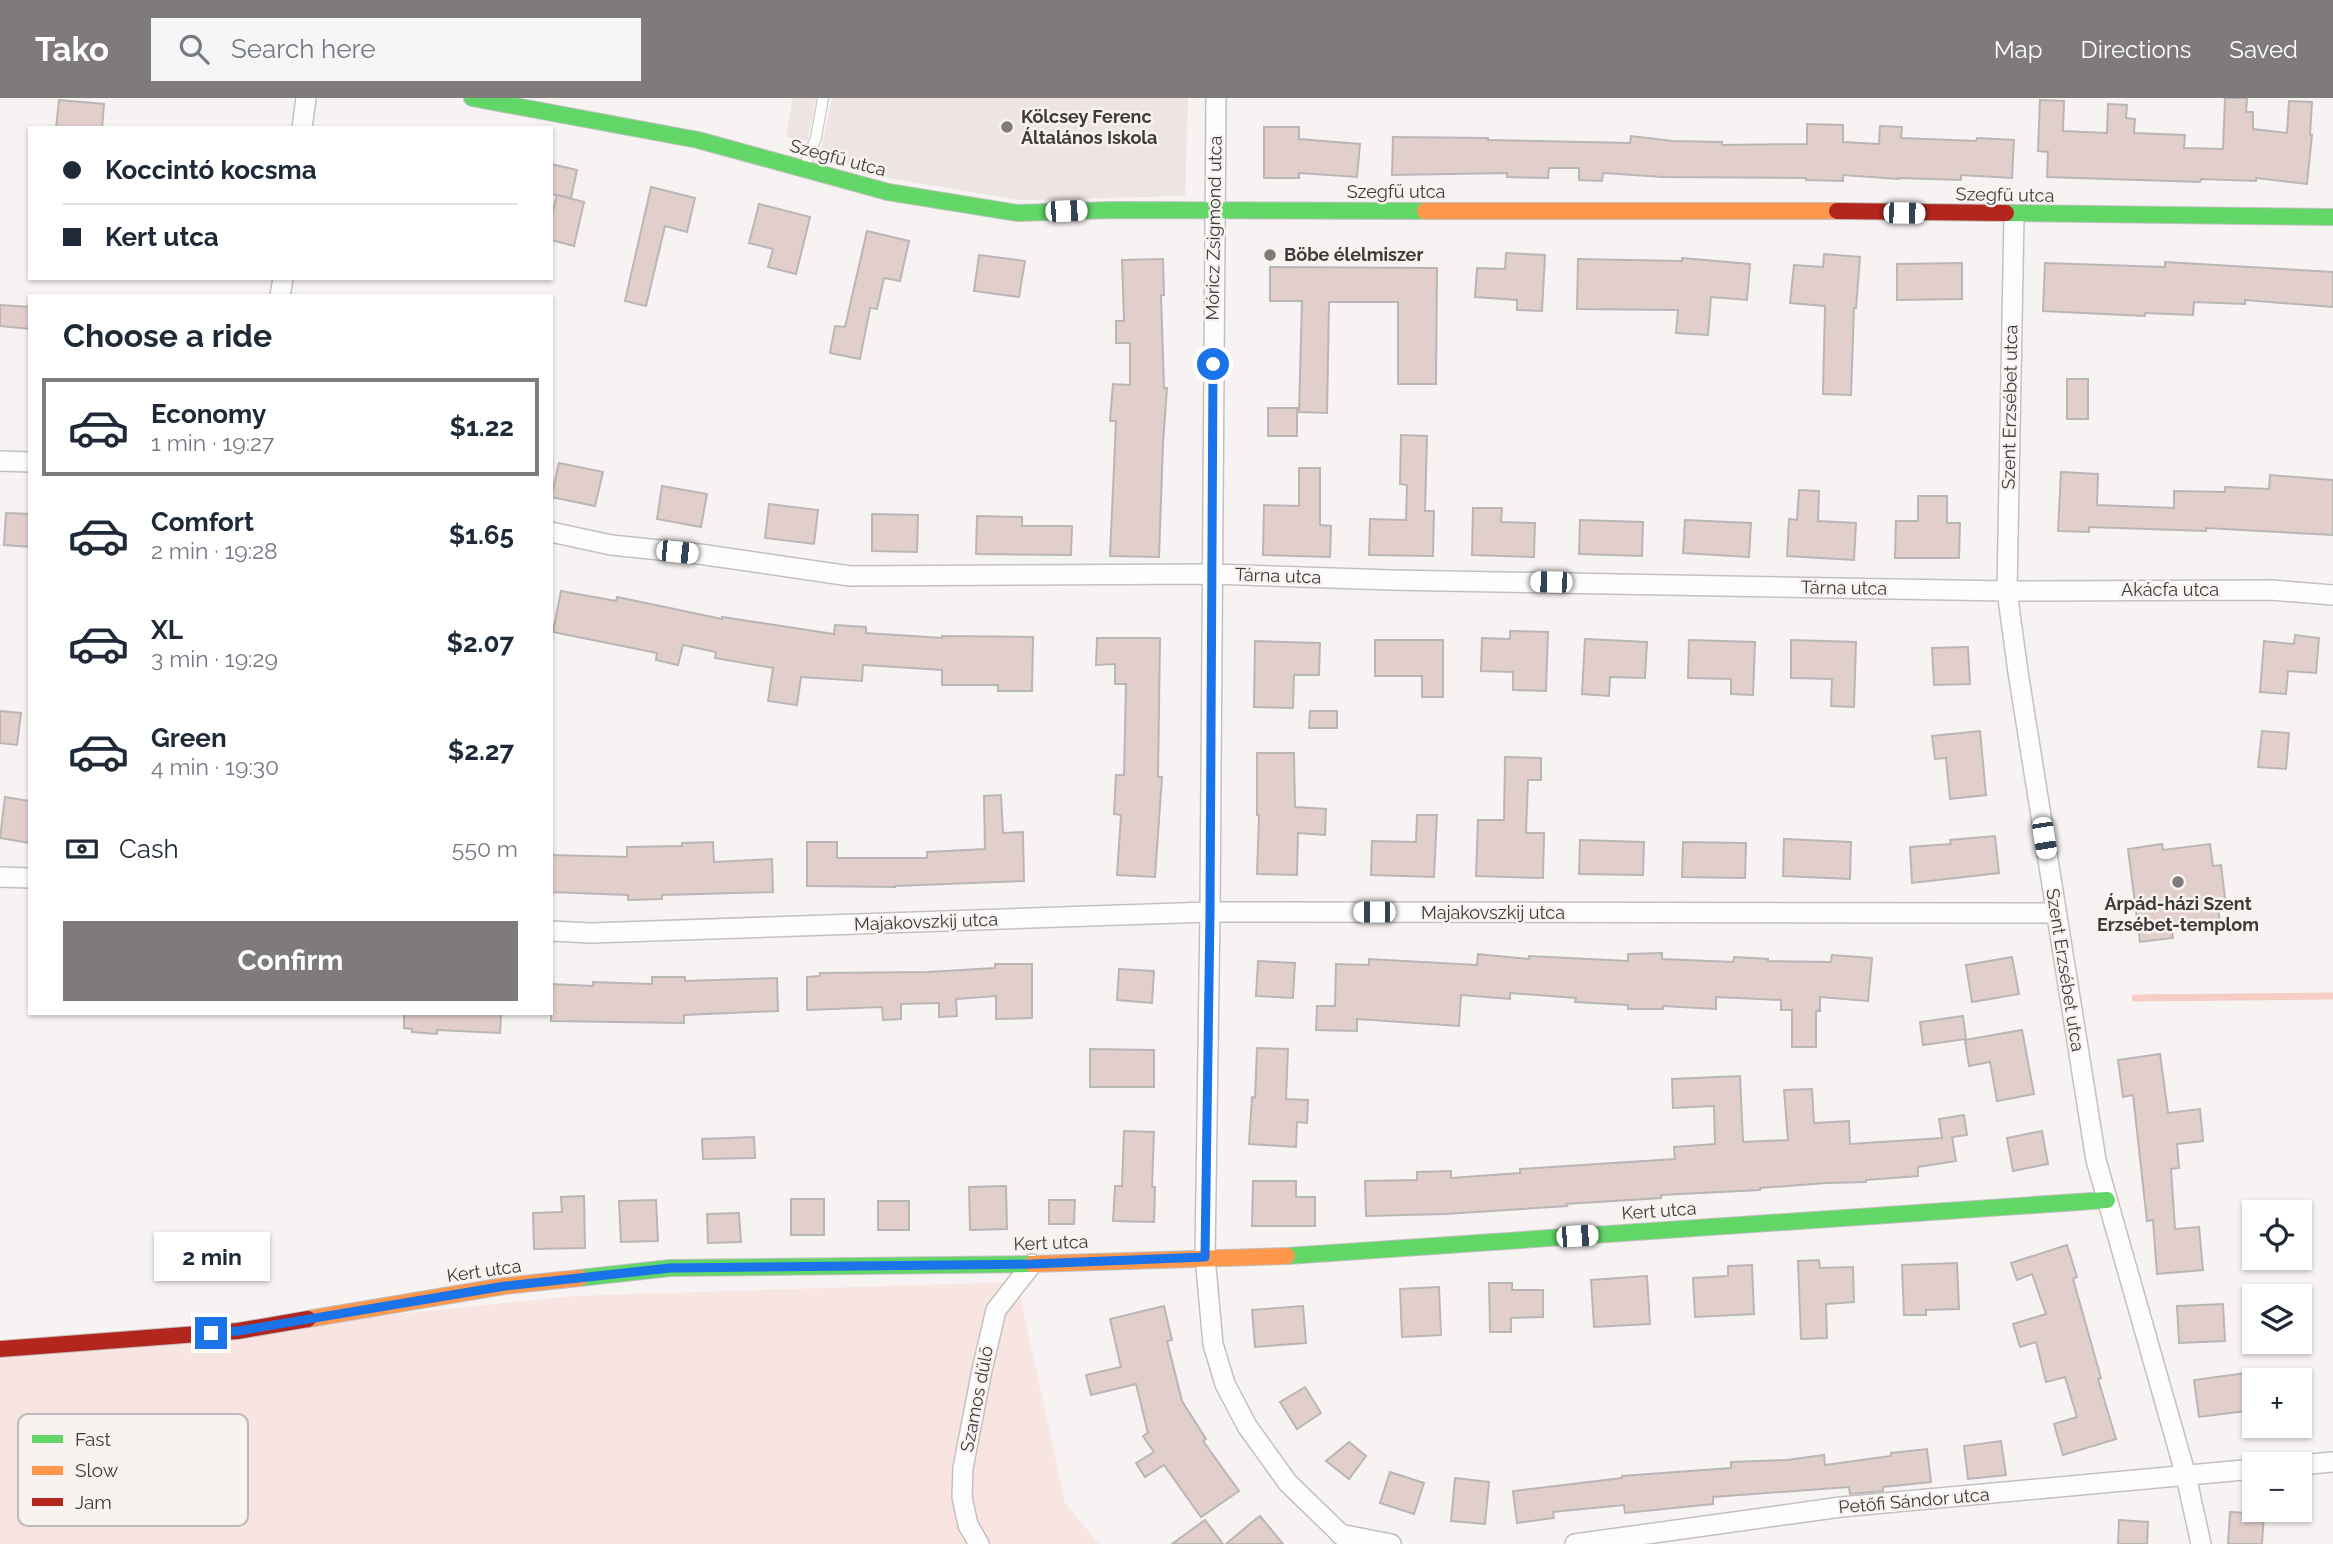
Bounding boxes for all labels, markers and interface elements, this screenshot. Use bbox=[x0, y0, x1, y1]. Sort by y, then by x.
search box bbox=[151, 18, 641, 81]
text: Tako bbox=[35, 30, 109, 69]
icon: search bbox=[175, 30, 213, 68]
text: Search here bbox=[231, 34, 375, 64]
text: Map bbox=[1994, 35, 2043, 64]
text: Directions bbox=[2081, 35, 2191, 64]
text: Saved bbox=[2229, 35, 2298, 64]
place label: Kölcsey Ferenc Általános Iskola bbox=[1021, 106, 1157, 148]
marker: Kölcsey Ferenc Általános Iskola bbox=[999, 119, 1015, 135]
street label: Szegfű utca bbox=[788, 135, 889, 180]
street label: Móricz Zsigmond utca bbox=[1201, 135, 1226, 321]
text: Koccintó kocsma bbox=[105, 155, 317, 185]
street label: Szegfű utca bbox=[1347, 181, 1445, 202]
street label: Szegfű utca bbox=[1955, 183, 2055, 206]
car bbox=[1045, 200, 1088, 222]
car bbox=[1883, 202, 1926, 224]
text: Kert utca bbox=[105, 222, 219, 252]
place label: Böbe élelmiszer bbox=[1284, 244, 1423, 265]
marker: Böbe élelmiszer bbox=[1262, 247, 1278, 263]
text: Choose a ride bbox=[63, 317, 272, 354]
street label: Szent Erzsébet utca bbox=[1998, 324, 2021, 490]
route start bbox=[1197, 348, 1229, 380]
icon: car bbox=[67, 396, 130, 459]
text: Economy bbox=[151, 399, 266, 429]
text: $1.22 bbox=[449, 412, 514, 442]
text: 1 min · 19:27 bbox=[151, 429, 274, 456]
icon: car bbox=[67, 504, 130, 567]
text: Comfort bbox=[151, 507, 254, 537]
text: $1.65 bbox=[449, 520, 514, 550]
text: 2 min · 19:28 bbox=[151, 537, 278, 564]
car bbox=[656, 539, 699, 565]
street label: Tárna utca bbox=[1234, 563, 1322, 588]
car bbox=[1530, 571, 1573, 593]
street label: Tárna utca bbox=[1801, 576, 1887, 599]
street label: Akácfa utca bbox=[2121, 579, 2219, 600]
icon: car bbox=[67, 612, 130, 675]
text: XL bbox=[151, 615, 183, 645]
text: $2.07 bbox=[446, 628, 514, 658]
text: 3 min · 19:29 bbox=[151, 645, 278, 672]
icon: car bbox=[67, 720, 130, 783]
text: Green bbox=[151, 723, 227, 753]
text: $2.27 bbox=[448, 736, 514, 766]
text: 4 min · 19:30 bbox=[151, 753, 279, 780]
car bbox=[2031, 816, 2058, 860]
icon: cash bbox=[63, 830, 101, 868]
text: Cash bbox=[119, 834, 179, 864]
text: 550 m bbox=[452, 835, 518, 862]
marker: Árpád-házi Szent Erzsébet-templom bbox=[2170, 874, 2186, 890]
street label: Szent Erzsébet utca bbox=[2042, 887, 2089, 1053]
place label: Árpád-házi Szent Erzsébet-templom bbox=[2097, 893, 2259, 935]
car bbox=[1354, 902, 1396, 923]
street label: Majakovszkij utca bbox=[1421, 902, 1565, 923]
street label: Majakovszkij utca bbox=[854, 908, 998, 935]
button: Confirm bbox=[63, 921, 518, 1001]
street label: Kert utca bbox=[1621, 1197, 1697, 1224]
map controls bbox=[2242, 1200, 2312, 1522]
button: locate bbox=[2242, 1200, 2312, 1270]
car bbox=[1556, 1224, 1599, 1248]
street label: Kert utca bbox=[1013, 1231, 1089, 1254]
callout: 2 min bbox=[153, 1232, 269, 1280]
text: 2 min bbox=[182, 1243, 242, 1270]
street label: Kert utca bbox=[445, 1255, 522, 1286]
button: layers bbox=[2242, 1284, 2312, 1354]
route end bbox=[195, 1317, 227, 1349]
street label: Szamos dűlő bbox=[956, 1344, 997, 1454]
button: + bbox=[2242, 1368, 2312, 1438]
legend bbox=[18, 1414, 248, 1526]
text: Fast bbox=[75, 1428, 111, 1450]
button: − bbox=[2242, 1452, 2312, 1522]
text: Slow bbox=[75, 1459, 119, 1481]
street label: Petőfi Sándor utca bbox=[1838, 1483, 1990, 1518]
text: Jam bbox=[75, 1491, 112, 1513]

